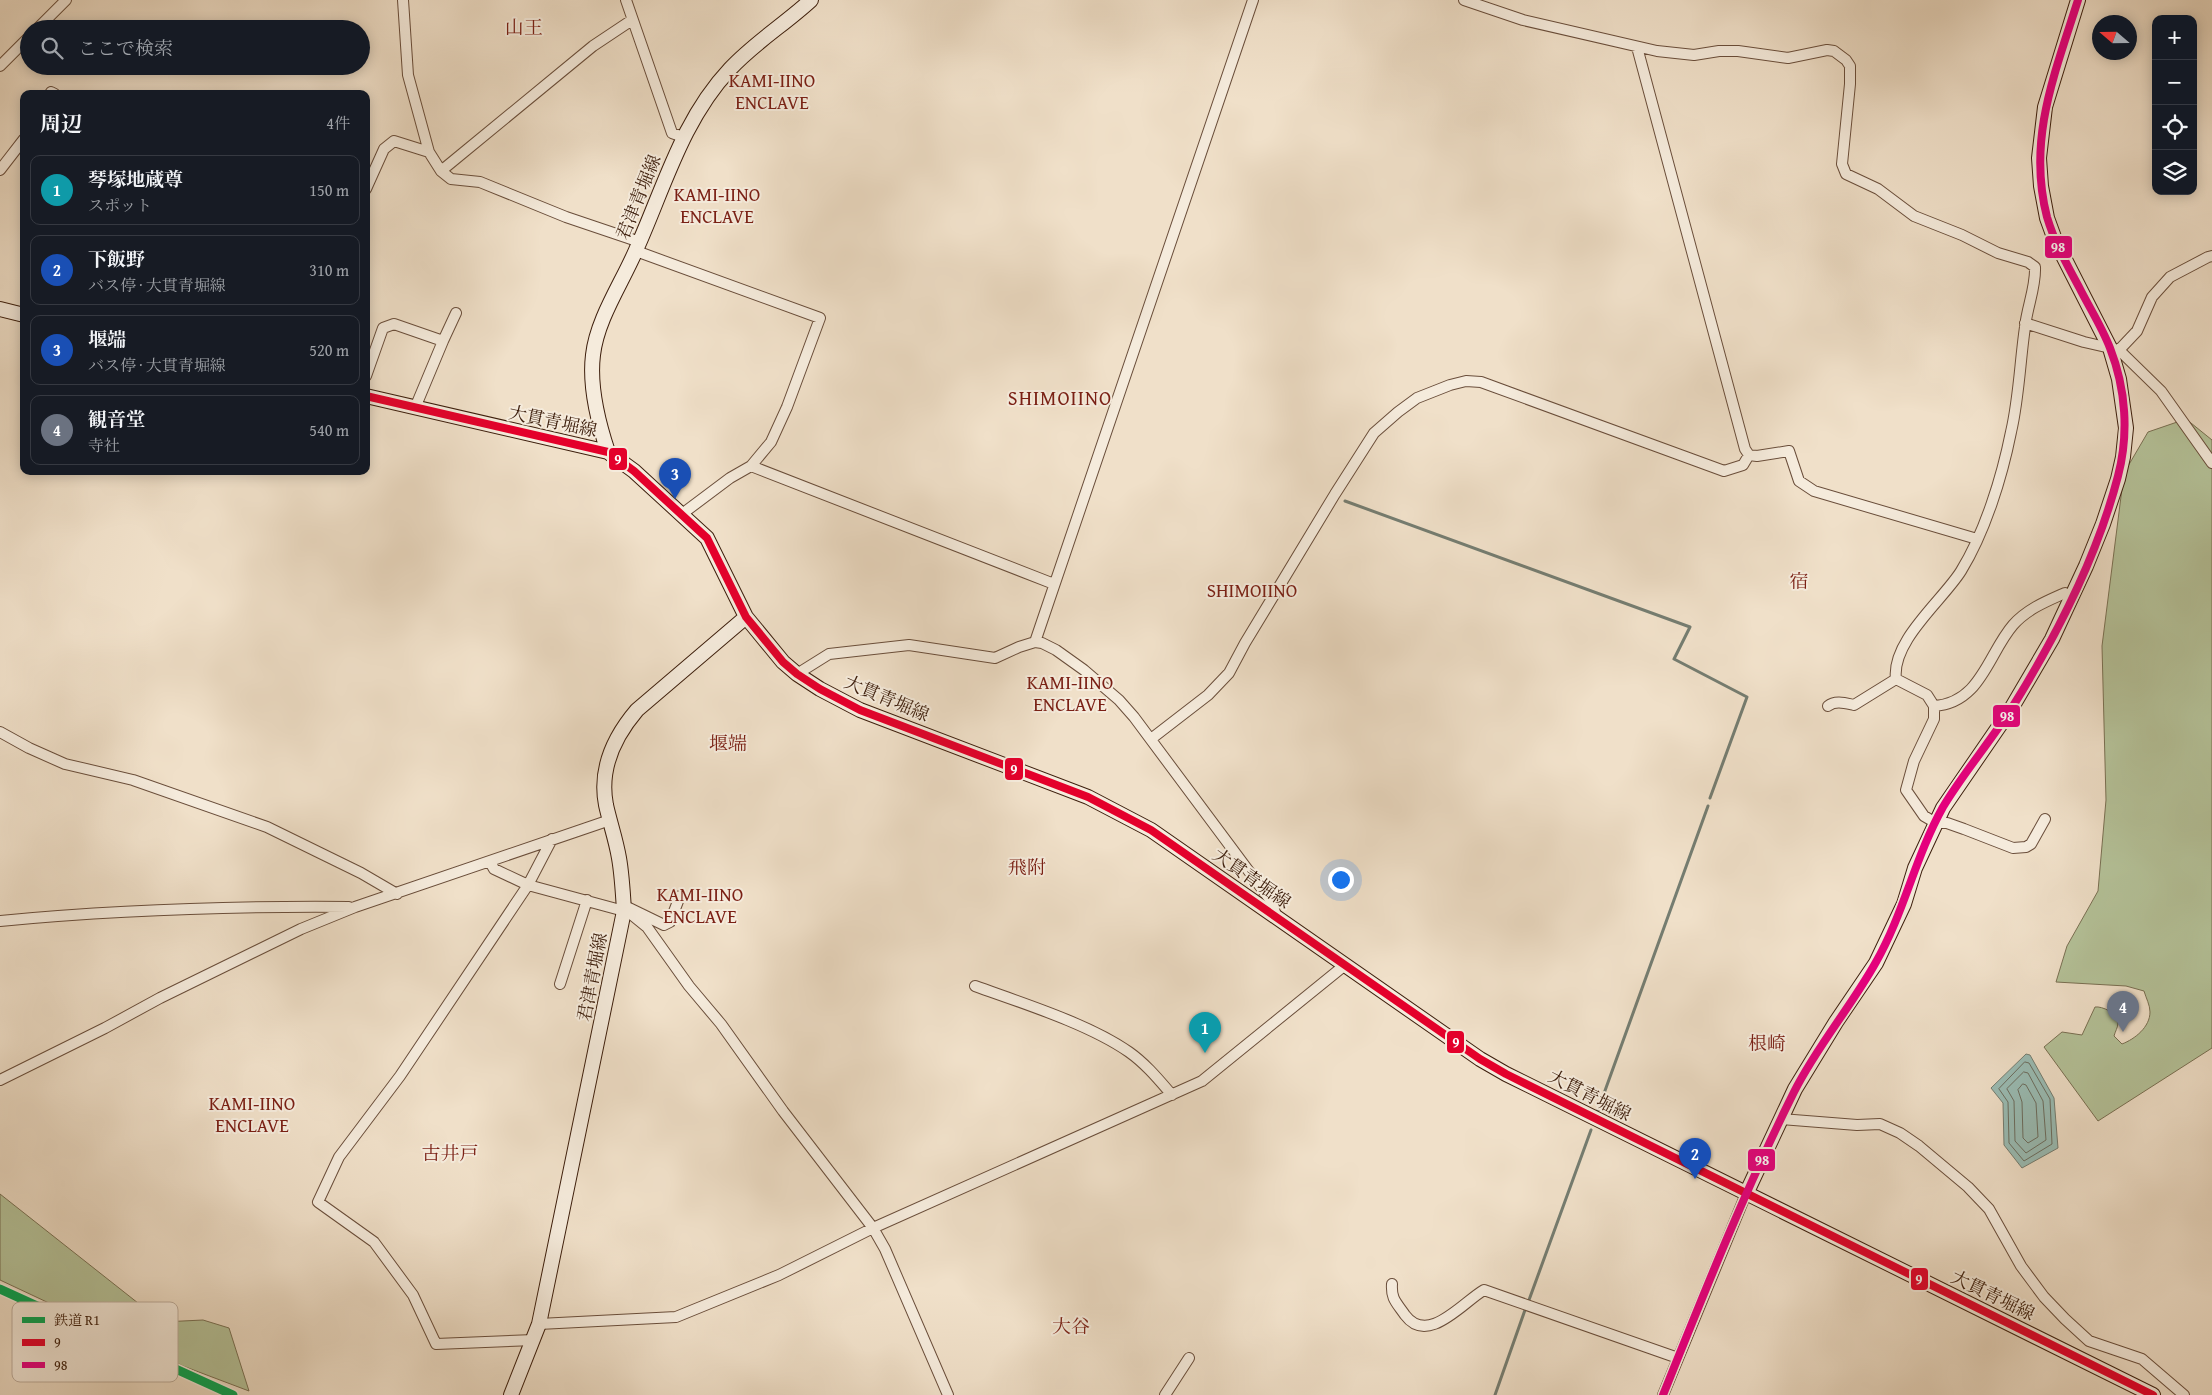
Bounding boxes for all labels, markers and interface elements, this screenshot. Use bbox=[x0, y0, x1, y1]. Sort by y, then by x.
district label: 山王 bbox=[505, 13, 543, 41]
north arrow bbox=[2092, 15, 2137, 60]
map controls bbox=[2152, 15, 2197, 195]
button: + bbox=[2152, 15, 2197, 60]
search box bbox=[20, 20, 370, 75]
icon: search bbox=[38, 34, 66, 62]
text: ここで検索 bbox=[78, 34, 173, 62]
button: − bbox=[2152, 60, 2197, 105]
district label: KAMI-IINO ENCLAVE bbox=[729, 66, 815, 116]
button: locate bbox=[2152, 105, 2197, 150]
text: 周辺 bbox=[40, 108, 82, 139]
text: 4件 bbox=[326, 111, 350, 135]
street label: 君津青堀線 bbox=[609, 150, 667, 244]
button: layers bbox=[2152, 150, 2197, 195]
text: 琴塚地蔵尊 bbox=[88, 165, 183, 193]
text: 1 bbox=[53, 178, 61, 202]
text: 150 m bbox=[309, 178, 349, 202]
district label: KAMI-IINO ENCLAVE bbox=[674, 180, 760, 230]
text: スポット bbox=[88, 193, 152, 217]
line badge: 98 bbox=[2044, 235, 2073, 259]
text: 98 bbox=[2051, 237, 2065, 257]
text: 下飯野 bbox=[88, 245, 145, 273]
text: 2 bbox=[53, 258, 61, 282]
text: 310 m bbox=[309, 258, 349, 282]
text: バス停 · 大貫青堀線 bbox=[88, 273, 226, 297]
text: 堰端 bbox=[88, 325, 126, 353]
text: 3 bbox=[53, 338, 61, 362]
text: 520 m bbox=[309, 338, 349, 362]
text: バス停 · 大貫青堀線 bbox=[88, 353, 226, 377]
district label: SHIMOIINO bbox=[1008, 383, 1112, 412]
street label: 大貫青堀線 bbox=[506, 398, 600, 444]
text: 観音堂 bbox=[88, 405, 145, 433]
text: 4 bbox=[53, 418, 61, 442]
text: 540 m bbox=[309, 418, 349, 442]
text: 寺社 bbox=[88, 433, 120, 457]
line badge: 9 bbox=[608, 447, 628, 471]
text: 9 bbox=[614, 449, 622, 469]
pin: 3 bbox=[659, 458, 691, 499]
district label: 宿 bbox=[1789, 567, 1809, 595]
district label: SHIMOIINO bbox=[1207, 576, 1297, 604]
street label: 大貫青堀線 bbox=[840, 668, 934, 728]
district label: KAMI-IINO ENCLAVE bbox=[1027, 668, 1113, 718]
line badge: 98 bbox=[1992, 704, 2021, 728]
text: 98 bbox=[2000, 706, 2014, 726]
district label: 堰端 bbox=[709, 729, 747, 757]
line badge: 9 bbox=[1004, 757, 1024, 781]
text: 9 bbox=[1010, 759, 1018, 779]
street label: 大貫青堀線 bbox=[1207, 841, 1297, 915]
district label: 飛附 bbox=[1008, 853, 1046, 881]
your location bbox=[1328, 867, 1354, 893]
district label: KAMI-IINO ENCLAVE bbox=[657, 880, 743, 930]
street label: 君津青堀線 bbox=[570, 930, 614, 1024]
pin: 4 bbox=[2107, 991, 2139, 1032]
pin: 1 bbox=[1189, 1012, 1221, 1053]
district label: 根崎 bbox=[1748, 1029, 1786, 1057]
line badge: 9 bbox=[1446, 1030, 1465, 1054]
text: 9 bbox=[1452, 1032, 1460, 1052]
street label: 大貫青堀線 bbox=[1544, 1063, 1636, 1127]
district label: KAMI-IINO ENCLAVE bbox=[209, 1089, 295, 1139]
pin: 2 bbox=[1679, 1138, 1711, 1179]
district label: 古井戸 bbox=[421, 1139, 479, 1167]
line badge: 98 bbox=[1747, 1148, 1776, 1172]
text: 98 bbox=[1755, 1150, 1769, 1170]
street label: 大貫青堀線 bbox=[1947, 1263, 2039, 1327]
line badge: 9 bbox=[1910, 1267, 1929, 1291]
text: 9 bbox=[1915, 1269, 1923, 1289]
legend bbox=[12, 1302, 178, 1382]
text: 鉄道 R1 bbox=[54, 1310, 100, 1330]
district label: 大谷 bbox=[1052, 1312, 1090, 1340]
text: 9 bbox=[54, 1332, 61, 1352]
text: 98 bbox=[54, 1355, 68, 1375]

